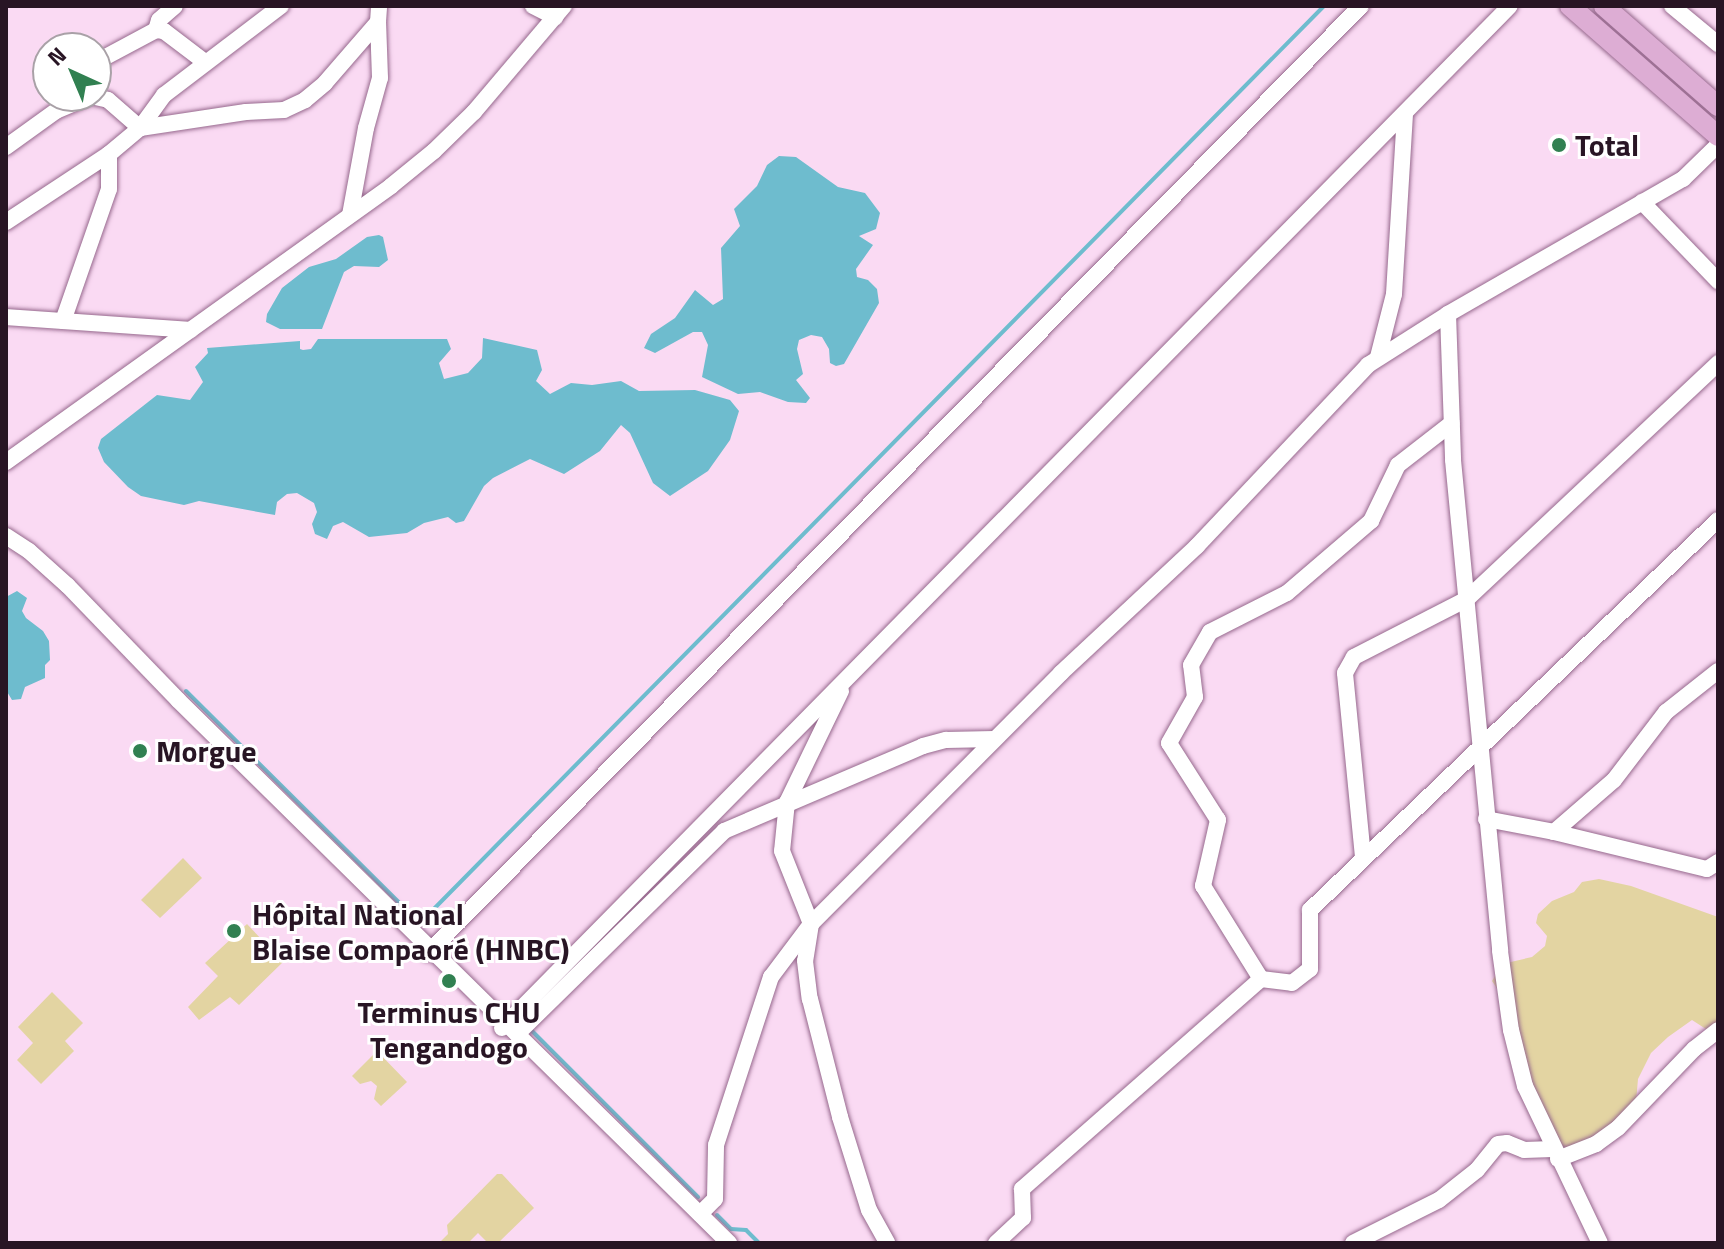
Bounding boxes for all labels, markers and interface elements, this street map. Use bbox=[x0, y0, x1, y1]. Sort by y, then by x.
north arrow bbox=[32, 32, 112, 112]
text: N bbox=[39, 39, 74, 74]
place label: Total bbox=[1575, 127, 1639, 163]
marker: Total bbox=[1550, 136, 1568, 154]
place label: Morgue bbox=[156, 733, 257, 769]
marker: Morgue bbox=[131, 742, 149, 760]
place label: Hôpital National Blaise Compaoré (HNBC) bbox=[252, 896, 569, 966]
marker: Hôpital National Blaise Compaoré (HNBC) bbox=[223, 920, 245, 942]
marker: Terminus CHU Tengandogo bbox=[440, 972, 458, 990]
place label: Terminus CHU Tengandogo bbox=[357, 994, 541, 1064]

